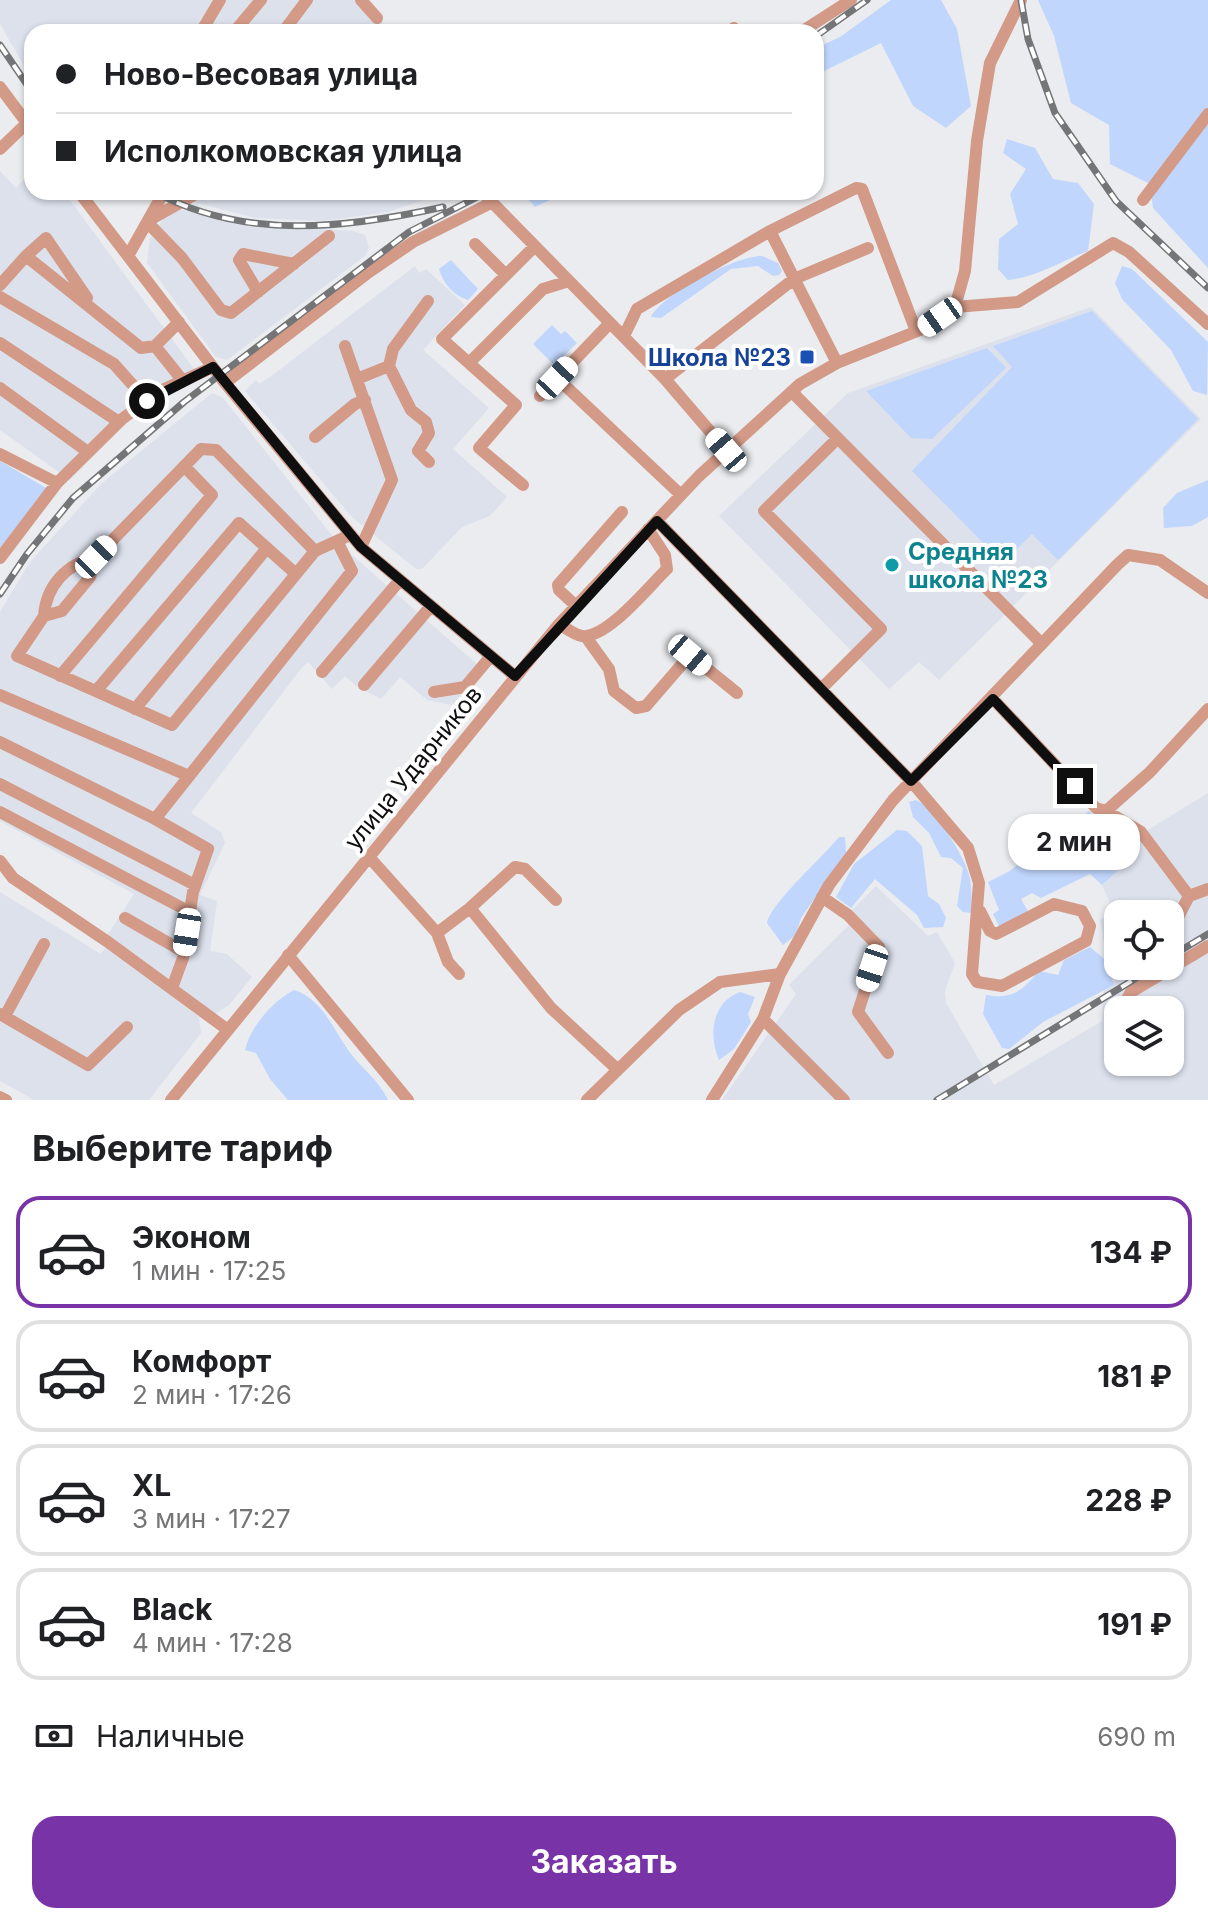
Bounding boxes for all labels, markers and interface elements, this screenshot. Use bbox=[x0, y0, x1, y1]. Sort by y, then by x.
text: Ново-Весовая улица bbox=[104, 56, 418, 92]
text: Исполкомовская улица bbox=[104, 133, 462, 169]
car bbox=[913, 293, 967, 341]
place label: Школа №23 bbox=[648, 343, 791, 372]
marker: Школа №23 bbox=[798, 348, 816, 366]
car bbox=[532, 352, 582, 404]
route start bbox=[129, 383, 165, 419]
car bbox=[701, 424, 751, 476]
car bbox=[71, 531, 121, 583]
place label: Средняя школа №23 bbox=[908, 537, 1048, 594]
marker: Средняя школа №23 bbox=[883, 556, 901, 574]
car bbox=[664, 630, 716, 680]
street label: улица Ударников bbox=[338, 680, 488, 856]
route end bbox=[1057, 768, 1093, 804]
callout: 2 мин bbox=[1009, 814, 1141, 870]
text: 2 мин bbox=[1036, 826, 1112, 857]
map controls bbox=[1104, 900, 1184, 1076]
button: locate bbox=[1104, 900, 1184, 980]
car bbox=[171, 906, 203, 958]
car bbox=[853, 941, 891, 995]
button: layers bbox=[1104, 996, 1184, 1076]
text: Выберите тариф bbox=[32, 1126, 333, 1170]
icon: car bbox=[36, 1216, 108, 1288]
text: Эконом bbox=[132, 1219, 251, 1255]
text: 134 ₽ bbox=[1090, 1234, 1172, 1270]
text: 1 мин · 17:25 bbox=[132, 1255, 286, 1286]
icon: car bbox=[36, 1340, 108, 1412]
text: Комфорт bbox=[132, 1343, 271, 1379]
text: 181 ₽ bbox=[1097, 1358, 1172, 1394]
text: 2 мин · 17:26 bbox=[132, 1379, 292, 1410]
icon: car bbox=[36, 1464, 108, 1536]
text: XL bbox=[132, 1467, 171, 1503]
text: 228 ₽ bbox=[1085, 1482, 1172, 1518]
text: 3 мин · 17:27 bbox=[132, 1503, 291, 1534]
icon: car bbox=[36, 1588, 108, 1660]
text: Black bbox=[132, 1591, 212, 1627]
text: 191 ₽ bbox=[1097, 1606, 1172, 1642]
text: 4 мин · 17:28 bbox=[132, 1627, 293, 1658]
icon: cash bbox=[32, 1714, 76, 1758]
text: Наличные bbox=[96, 1718, 245, 1754]
text: 690 m bbox=[1097, 1721, 1176, 1752]
button: Заказать bbox=[32, 1816, 1176, 1908]

